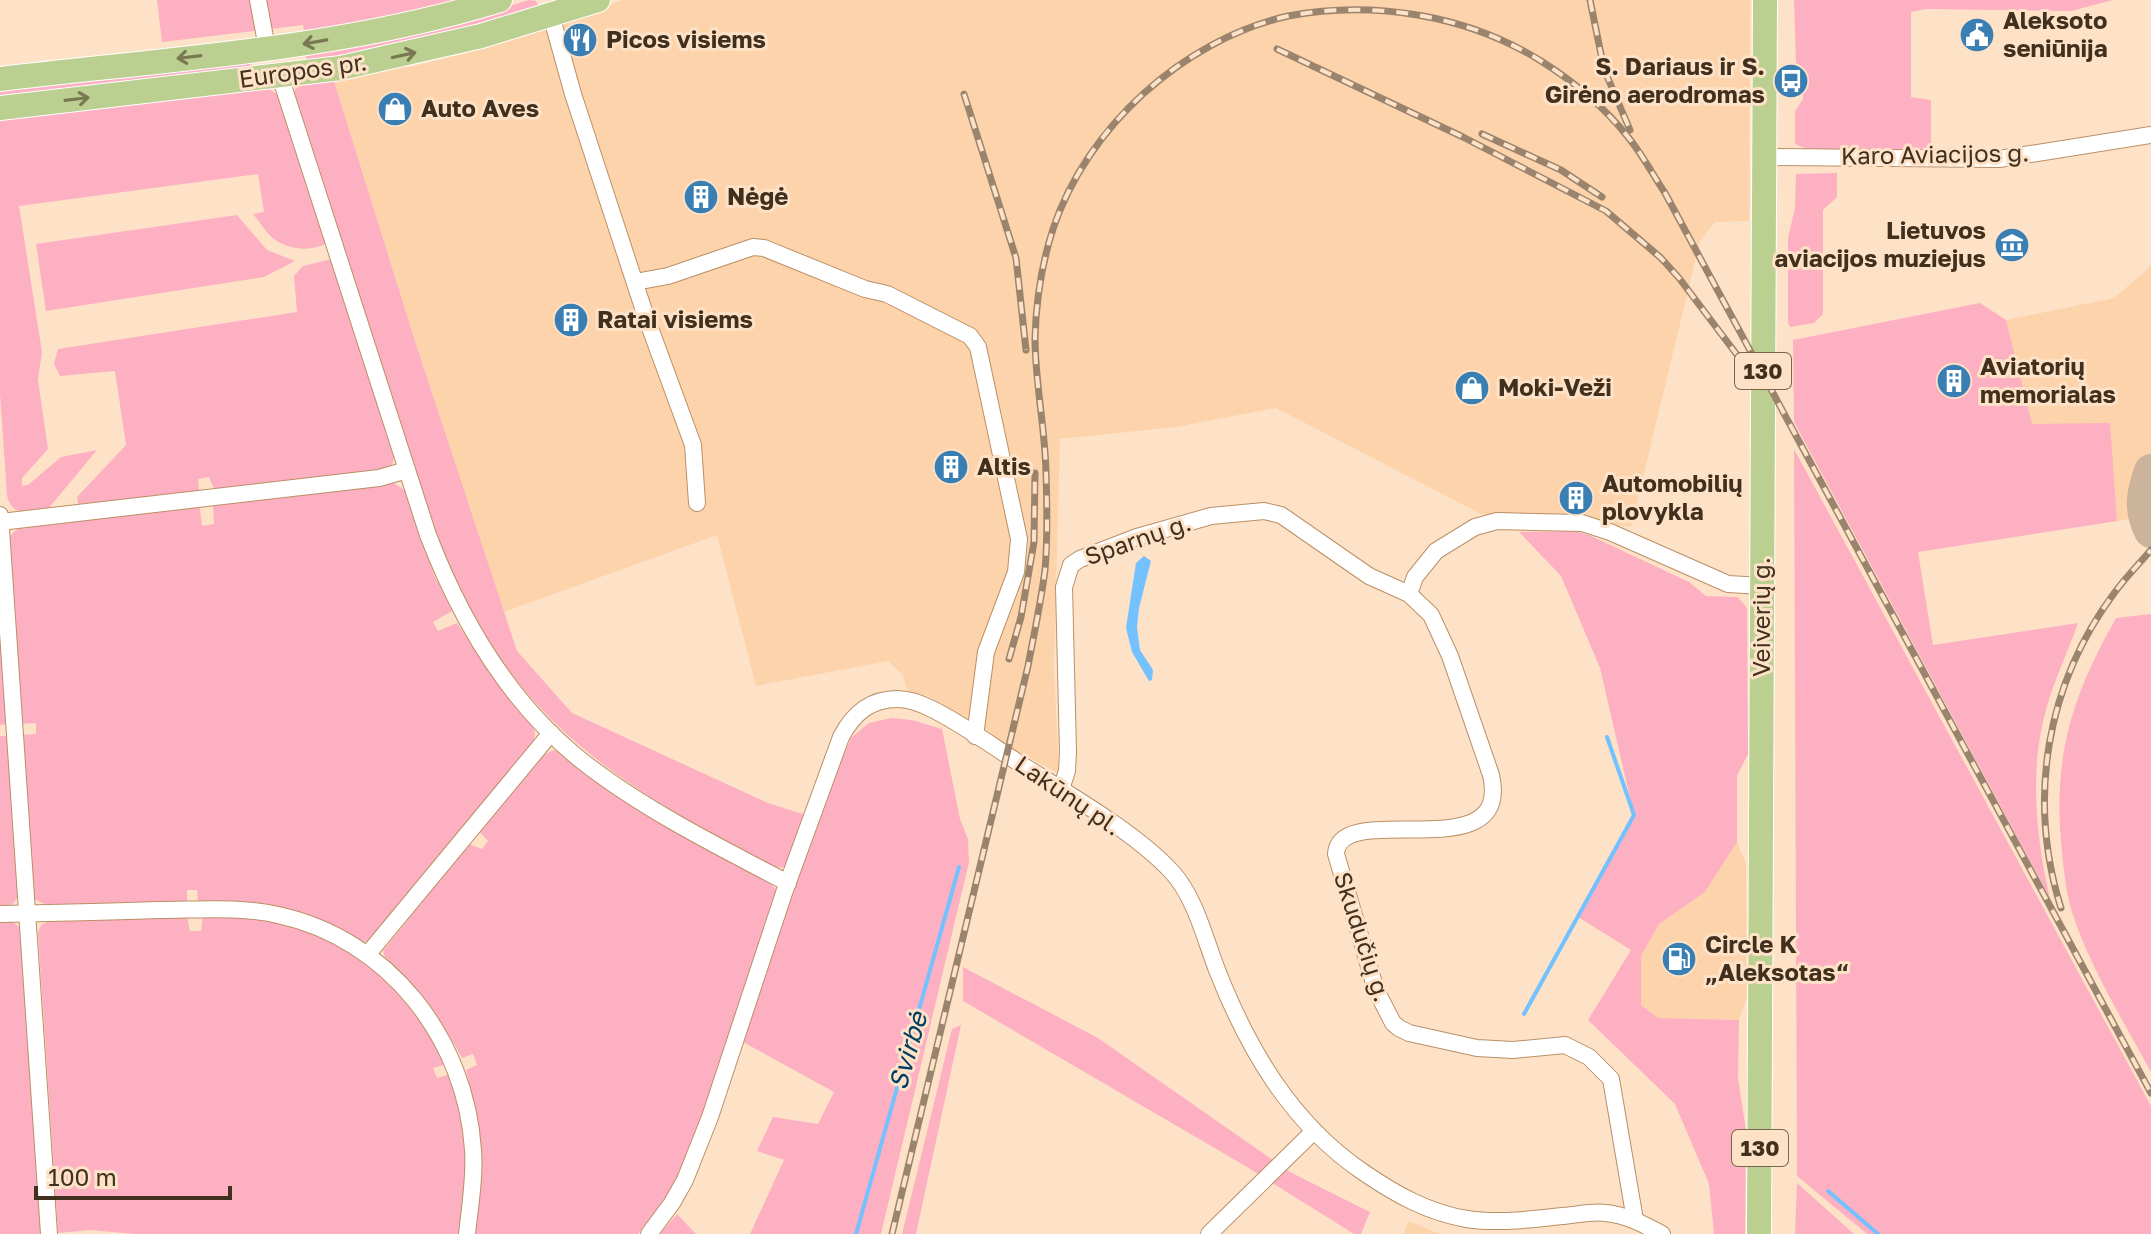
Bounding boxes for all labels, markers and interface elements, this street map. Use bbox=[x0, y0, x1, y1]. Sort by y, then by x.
place label: Aleksoto seniūnija bbox=[2003, 5, 2108, 62]
public building icon: Aleksoto seniūnija bbox=[1958, 16, 1996, 54]
restaurant icon: Picos visiems bbox=[561, 21, 599, 59]
place label: Picos visiems bbox=[606, 24, 766, 53]
one-way arrow bbox=[303, 35, 328, 50]
street label: Europos pr. bbox=[237, 46, 369, 93]
one-way arrow bbox=[391, 47, 416, 62]
one-way arrow bbox=[177, 50, 202, 65]
place label: S. Dariaus ir S. Girėno aerodromas bbox=[1545, 51, 1765, 108]
bus stop icon: S. Dariaus ir S. Girėno aerodromas bbox=[1772, 62, 1810, 100]
shop icon: Auto Aves bbox=[376, 90, 414, 128]
one-way arrow bbox=[64, 92, 90, 107]
place label: Auto Aves bbox=[421, 93, 539, 122]
street label: Karo Aviacijos g. bbox=[1840, 137, 2029, 170]
building icon: Nėgė bbox=[682, 178, 720, 216]
place label: Nėgė bbox=[727, 181, 788, 210]
place label: Lietuvos aviacijos muziejus bbox=[1774, 215, 1986, 272]
museum icon: Lietuvos aviacijos muziejus bbox=[1993, 226, 2031, 264]
building icon: Ratai visiems bbox=[552, 301, 590, 339]
place label: Ratai visiems bbox=[597, 304, 753, 333]
place label: Aviatorių memorialas bbox=[1980, 351, 2116, 408]
road number: 130 bbox=[1735, 353, 1791, 389]
building icon: Aviatorių memorialas bbox=[1935, 362, 1973, 400]
shop icon: Moki-Veži bbox=[1453, 369, 1491, 407]
place label: Moki-Veži bbox=[1498, 372, 1612, 401]
building icon: Altis bbox=[932, 448, 970, 486]
place label: Altis bbox=[977, 451, 1031, 480]
place label: Automobilių plovykla bbox=[1602, 468, 1743, 525]
building icon: Automobilių plovykla bbox=[1557, 479, 1595, 517]
street label: Sparnų g. bbox=[1081, 507, 1194, 570]
street label: Veiverių g. bbox=[1746, 557, 1775, 677]
street label: Lakūnų pl. bbox=[1010, 749, 1127, 841]
street label: Skudučių g. bbox=[1329, 868, 1398, 1005]
place label: Circle K „Aleksotas“ bbox=[1705, 929, 1849, 986]
fuel station icon: Circle K „Aleksotas“ bbox=[1660, 940, 1698, 978]
water label: Svirbė bbox=[882, 1007, 934, 1093]
road number: 130 bbox=[1732, 1130, 1788, 1166]
scale bar bbox=[36, 1150, 230, 1200]
text: 100 m bbox=[48, 1162, 117, 1191]

